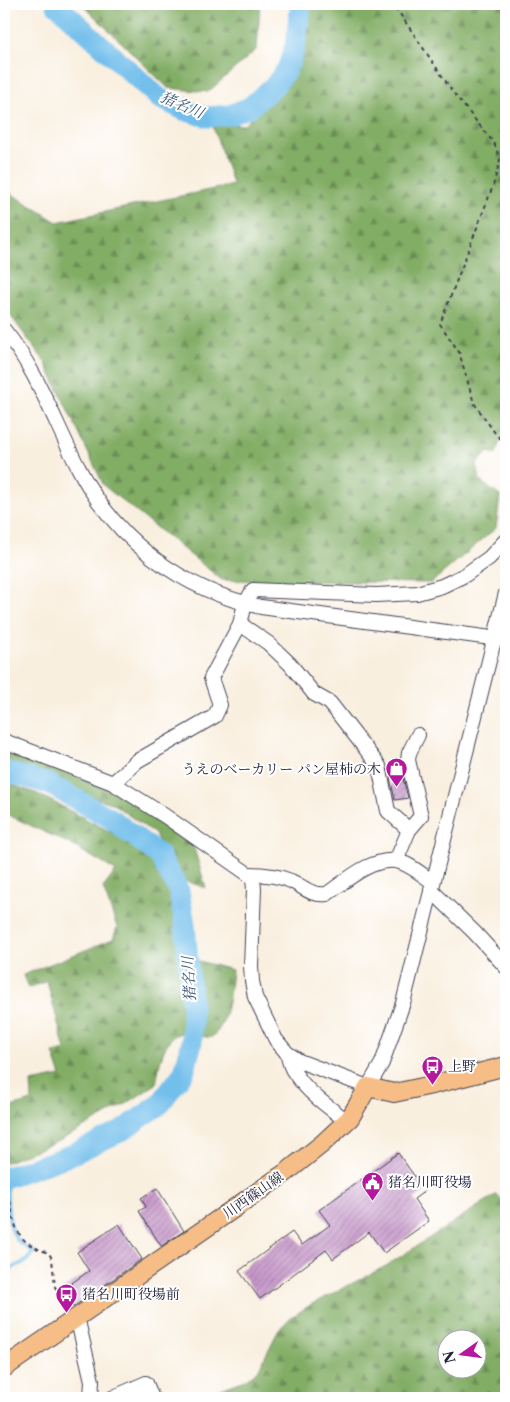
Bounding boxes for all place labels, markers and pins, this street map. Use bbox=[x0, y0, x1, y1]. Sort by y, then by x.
shop icon: うえのベーカリー パン屋柿の木 bbox=[385, 757, 409, 788]
place label: うえのベーカリー パン屋柿の木 bbox=[182, 760, 381, 778]
bus stop icon: 上野 bbox=[420, 1054, 444, 1085]
place label: 上野 bbox=[448, 1057, 476, 1075]
public building icon: 猪名川町役場 bbox=[360, 1170, 384, 1201]
place label: 猪名川町役場 bbox=[388, 1173, 472, 1191]
bus stop icon: 猪名川町役場前 bbox=[54, 1282, 78, 1313]
place label: 猪名川町役場前 bbox=[82, 1285, 180, 1303]

